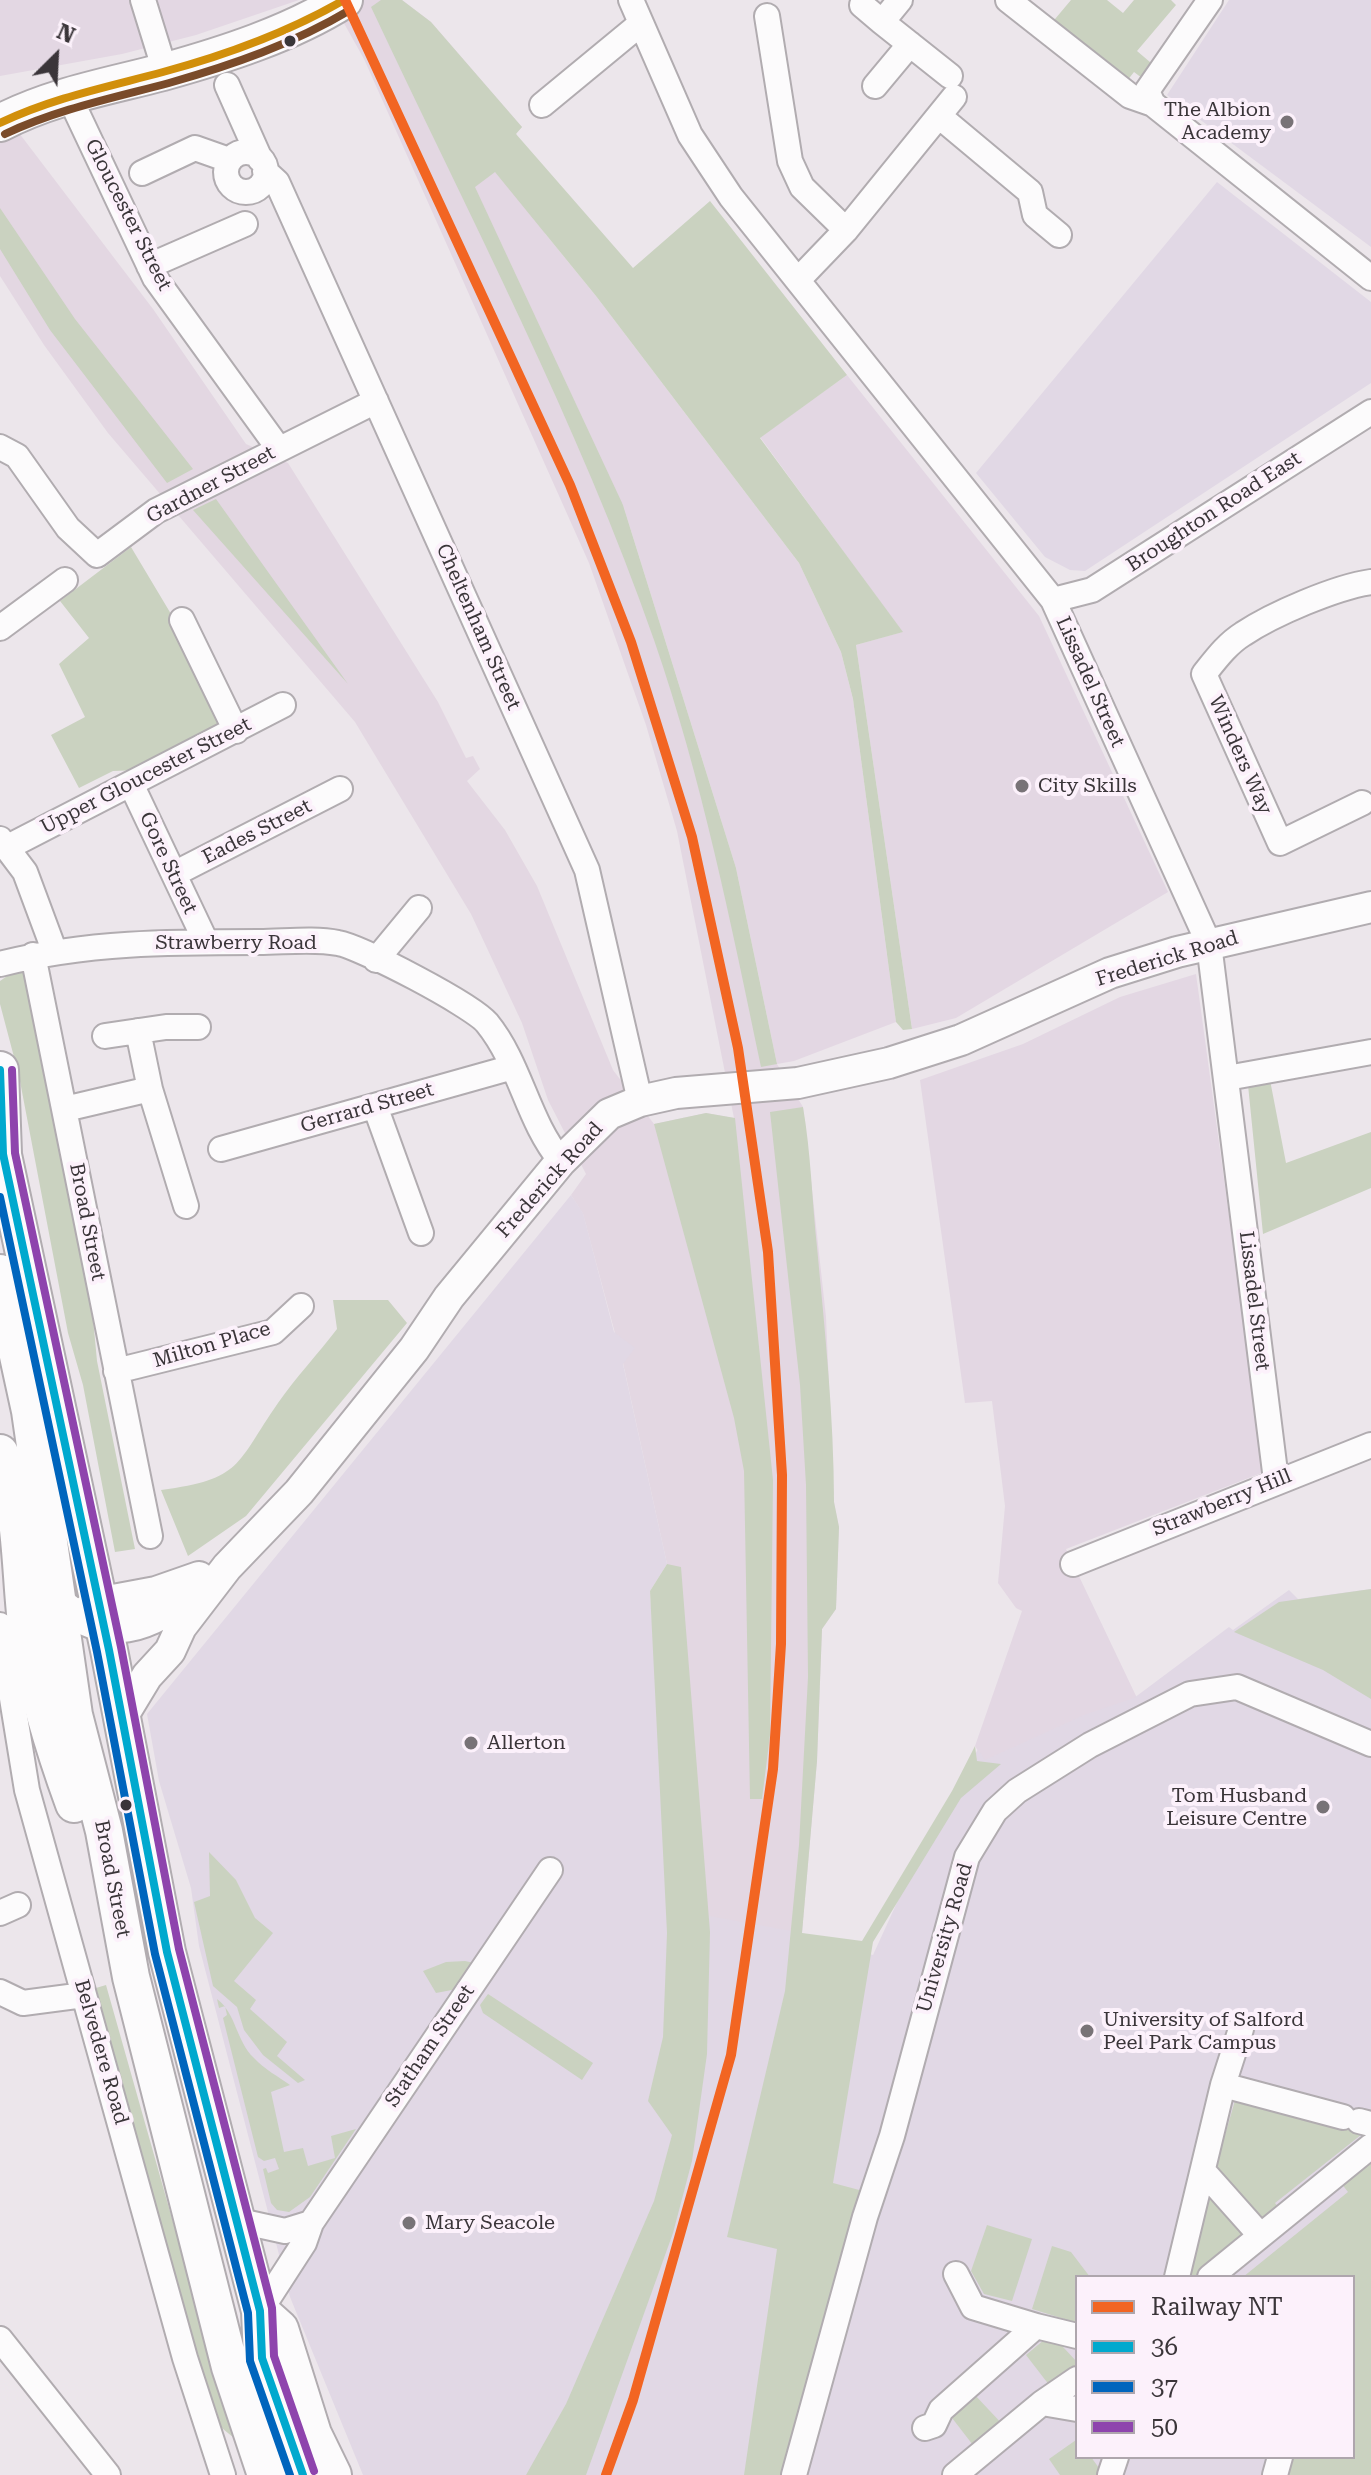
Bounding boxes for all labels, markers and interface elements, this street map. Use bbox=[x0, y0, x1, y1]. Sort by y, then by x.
north arrow bbox=[16, 16, 96, 96]
text: N bbox=[53, 19, 79, 48]
unlabelled marker bbox=[282, 33, 298, 49]
place label: The Albion Academy bbox=[1164, 98, 1271, 145]
marker: The Albion Academy bbox=[1278, 113, 1296, 131]
street label: Gloucester Street bbox=[79, 135, 177, 295]
street label: Gardner Street bbox=[143, 441, 279, 529]
street label: Broughton Road East bbox=[1122, 447, 1306, 577]
street label: Cheltenham Street bbox=[431, 540, 525, 714]
street label: Lissadel Street bbox=[1050, 613, 1130, 751]
street label: Winders Way bbox=[1203, 692, 1277, 818]
street label: Upper Gloucester Street bbox=[37, 712, 255, 840]
place label: City Skills bbox=[1038, 774, 1137, 798]
marker: City Skills bbox=[1013, 777, 1031, 795]
street label: Eades Street bbox=[198, 794, 316, 870]
street label: Gore Street bbox=[134, 808, 202, 918]
street label: Frederick Road bbox=[1093, 926, 1241, 992]
street label: Strawberry Road bbox=[155, 931, 317, 955]
street label: Gerrard Street bbox=[298, 1078, 436, 1138]
street label: Frederick Road bbox=[492, 1117, 608, 1243]
street label: Broad Street bbox=[64, 1161, 110, 1283]
street label: Lissadel Street bbox=[1234, 1230, 1274, 1372]
street label: Milton Place bbox=[151, 1317, 273, 1373]
street label: Strawberry Hill bbox=[1149, 1464, 1295, 1542]
place label: Allerton bbox=[487, 1731, 566, 1755]
marker: Allerton bbox=[462, 1734, 480, 1752]
place label: Tom Husband Leisure Centre bbox=[1166, 1784, 1307, 1831]
unlabelled marker bbox=[118, 1797, 134, 1813]
marker: Tom Husband Leisure Centre bbox=[1314, 1798, 1332, 1816]
street label: Broad Street bbox=[89, 1818, 135, 1940]
street label: University Road bbox=[912, 1860, 978, 2016]
street label: Belvedere Road bbox=[69, 1977, 133, 2127]
street label: Statham Street bbox=[380, 1980, 480, 2112]
place label: University of Salford Peel Park Campus bbox=[1103, 2008, 1304, 2055]
marker: University of Salford Peel Park Campus bbox=[1078, 2022, 1096, 2040]
place label: Mary Seacole bbox=[425, 2211, 555, 2235]
marker: Mary Seacole bbox=[400, 2214, 418, 2232]
legend bbox=[1075, 2275, 1355, 2459]
text: Railway NT bbox=[1151, 2293, 1283, 2321]
text: 36 bbox=[1151, 2333, 1178, 2361]
text: 37 bbox=[1151, 2373, 1178, 2401]
text: 50 bbox=[1151, 2413, 1178, 2441]

